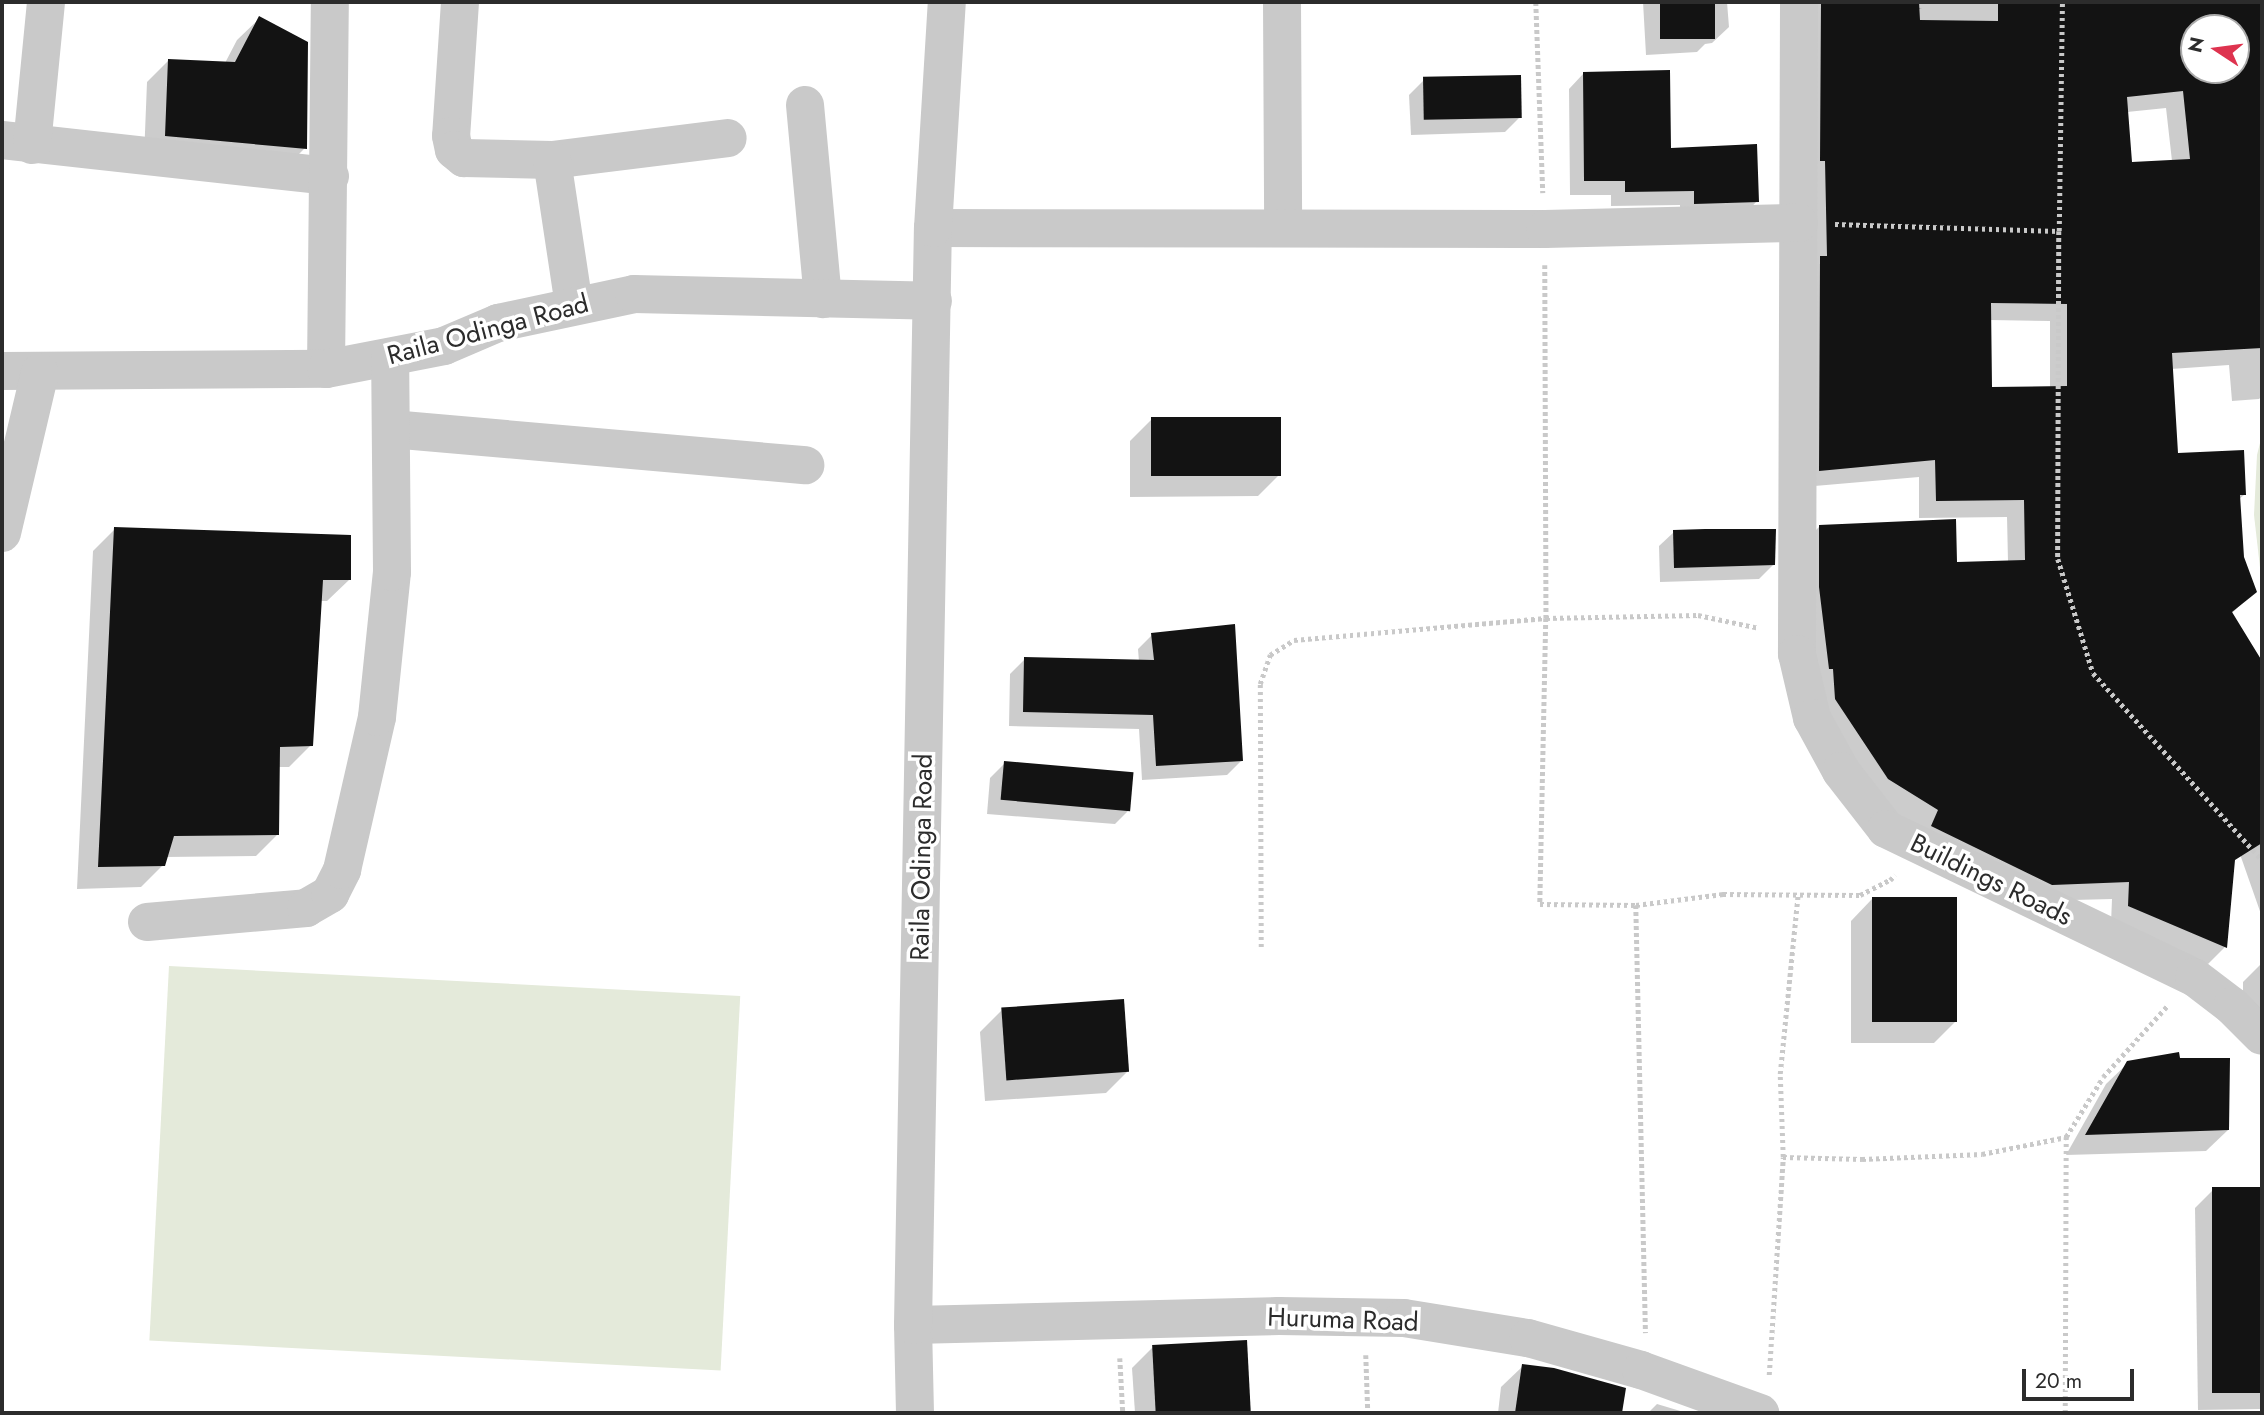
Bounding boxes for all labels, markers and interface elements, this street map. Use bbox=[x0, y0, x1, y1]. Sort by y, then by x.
north arrow bbox=[2180, 14, 2250, 84]
text: N bbox=[2181, 34, 2211, 55]
street label: Raila Odinga Road bbox=[384, 288, 592, 372]
street label: Raila Odinga Road bbox=[905, 753, 939, 961]
street label: Buildings Roads bbox=[1905, 827, 2077, 933]
street label: Huruma Road bbox=[1267, 1302, 1419, 1338]
scale bar bbox=[2026, 1356, 2138, 1400]
text: 20 m bbox=[2035, 1366, 2082, 1396]

